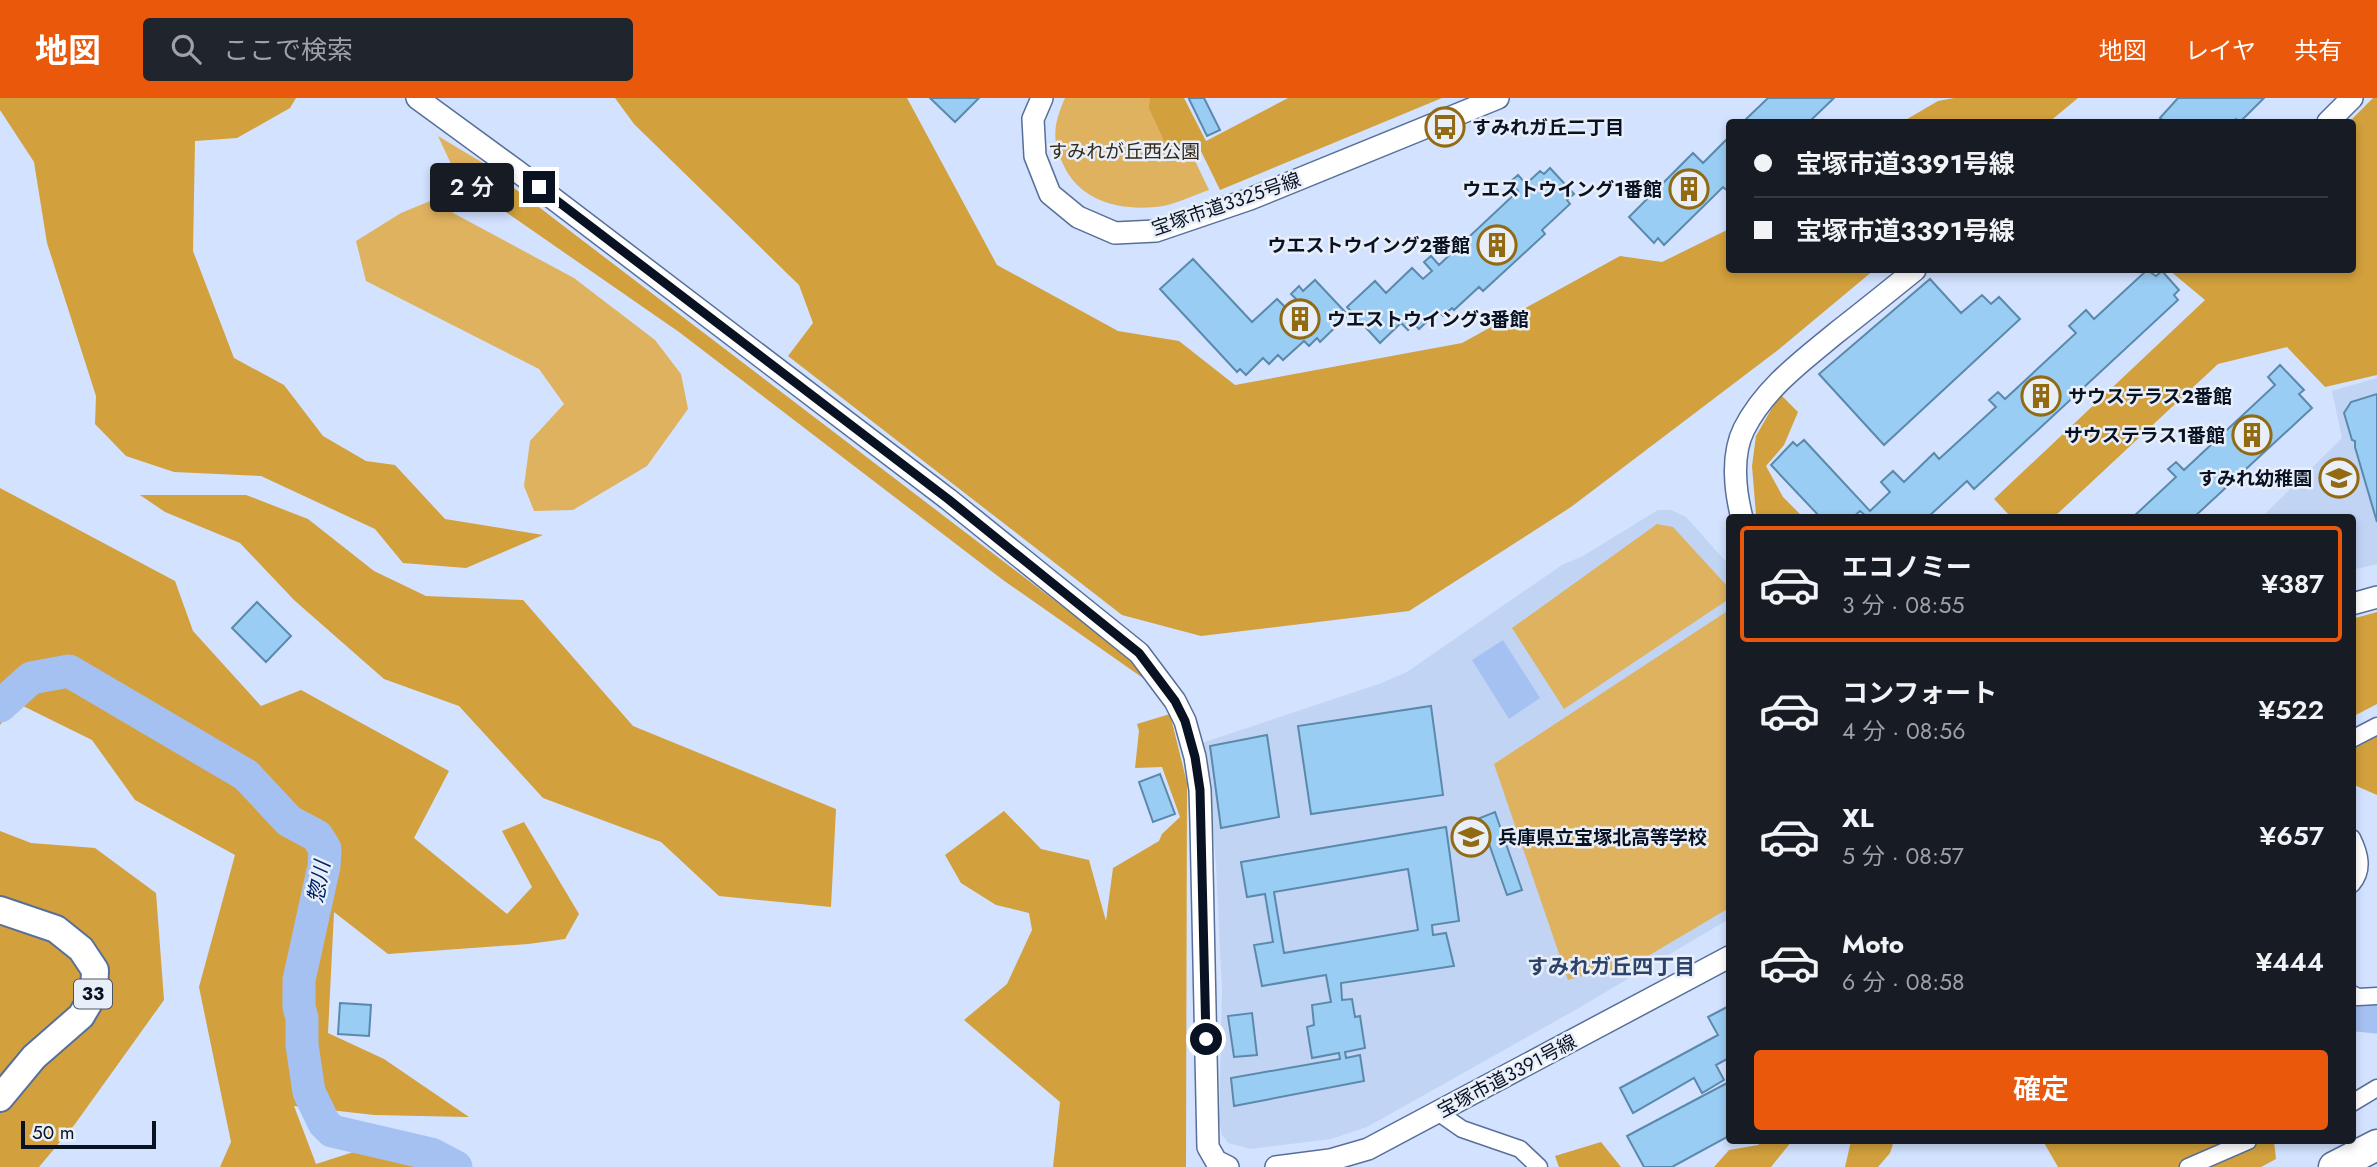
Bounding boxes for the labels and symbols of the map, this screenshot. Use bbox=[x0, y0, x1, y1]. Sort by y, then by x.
bus stop icon: すみれガ丘二丁目 bbox=[1424, 106, 1466, 148]
place label: すみれガ丘二丁目 bbox=[1472, 114, 1624, 141]
park label: すみれが丘西公園 bbox=[1048, 138, 1200, 165]
callout: 2 分 bbox=[430, 162, 514, 212]
street label: 宝塚市道3325号線 bbox=[1148, 166, 1304, 242]
building icon: ウエストウイング1番館 bbox=[1668, 168, 1710, 210]
route end bbox=[523, 171, 555, 203]
place label: ウエストウイング1番館 bbox=[1462, 176, 1662, 203]
building icon: ウエストウイング2番館 bbox=[1476, 224, 1518, 266]
place label: ウエストウイング2番館 bbox=[1268, 232, 1470, 259]
building icon: ウエストウイング3番館 bbox=[1279, 298, 1321, 340]
place label: ウエストウイング3番館 bbox=[1327, 306, 1529, 333]
building icon: サウステラス2番館 bbox=[2020, 375, 2062, 417]
place label: サウステラス2番館 bbox=[2068, 383, 2232, 410]
building icon: サウステラス1番館 bbox=[2231, 414, 2273, 456]
place label: サウステラス1番館 bbox=[2064, 422, 2225, 449]
school or university icon: すみれ幼稚園 bbox=[2318, 457, 2360, 499]
place label: すみれ幼稚園 bbox=[2198, 465, 2312, 492]
school or university icon: 兵庫県立宝塚北高等学校 bbox=[1450, 816, 1492, 858]
place label: 兵庫県立宝塚北高等学校 bbox=[1498, 824, 1707, 851]
water label: 惣川 bbox=[301, 857, 338, 905]
district label: すみれガ丘四丁目 bbox=[1527, 952, 1695, 982]
road number: 33 bbox=[74, 980, 112, 1009]
route start bbox=[1190, 1023, 1222, 1055]
street label: 宝塚市道3391号線 bbox=[1433, 1028, 1581, 1124]
scale bar bbox=[21, 1118, 156, 1150]

